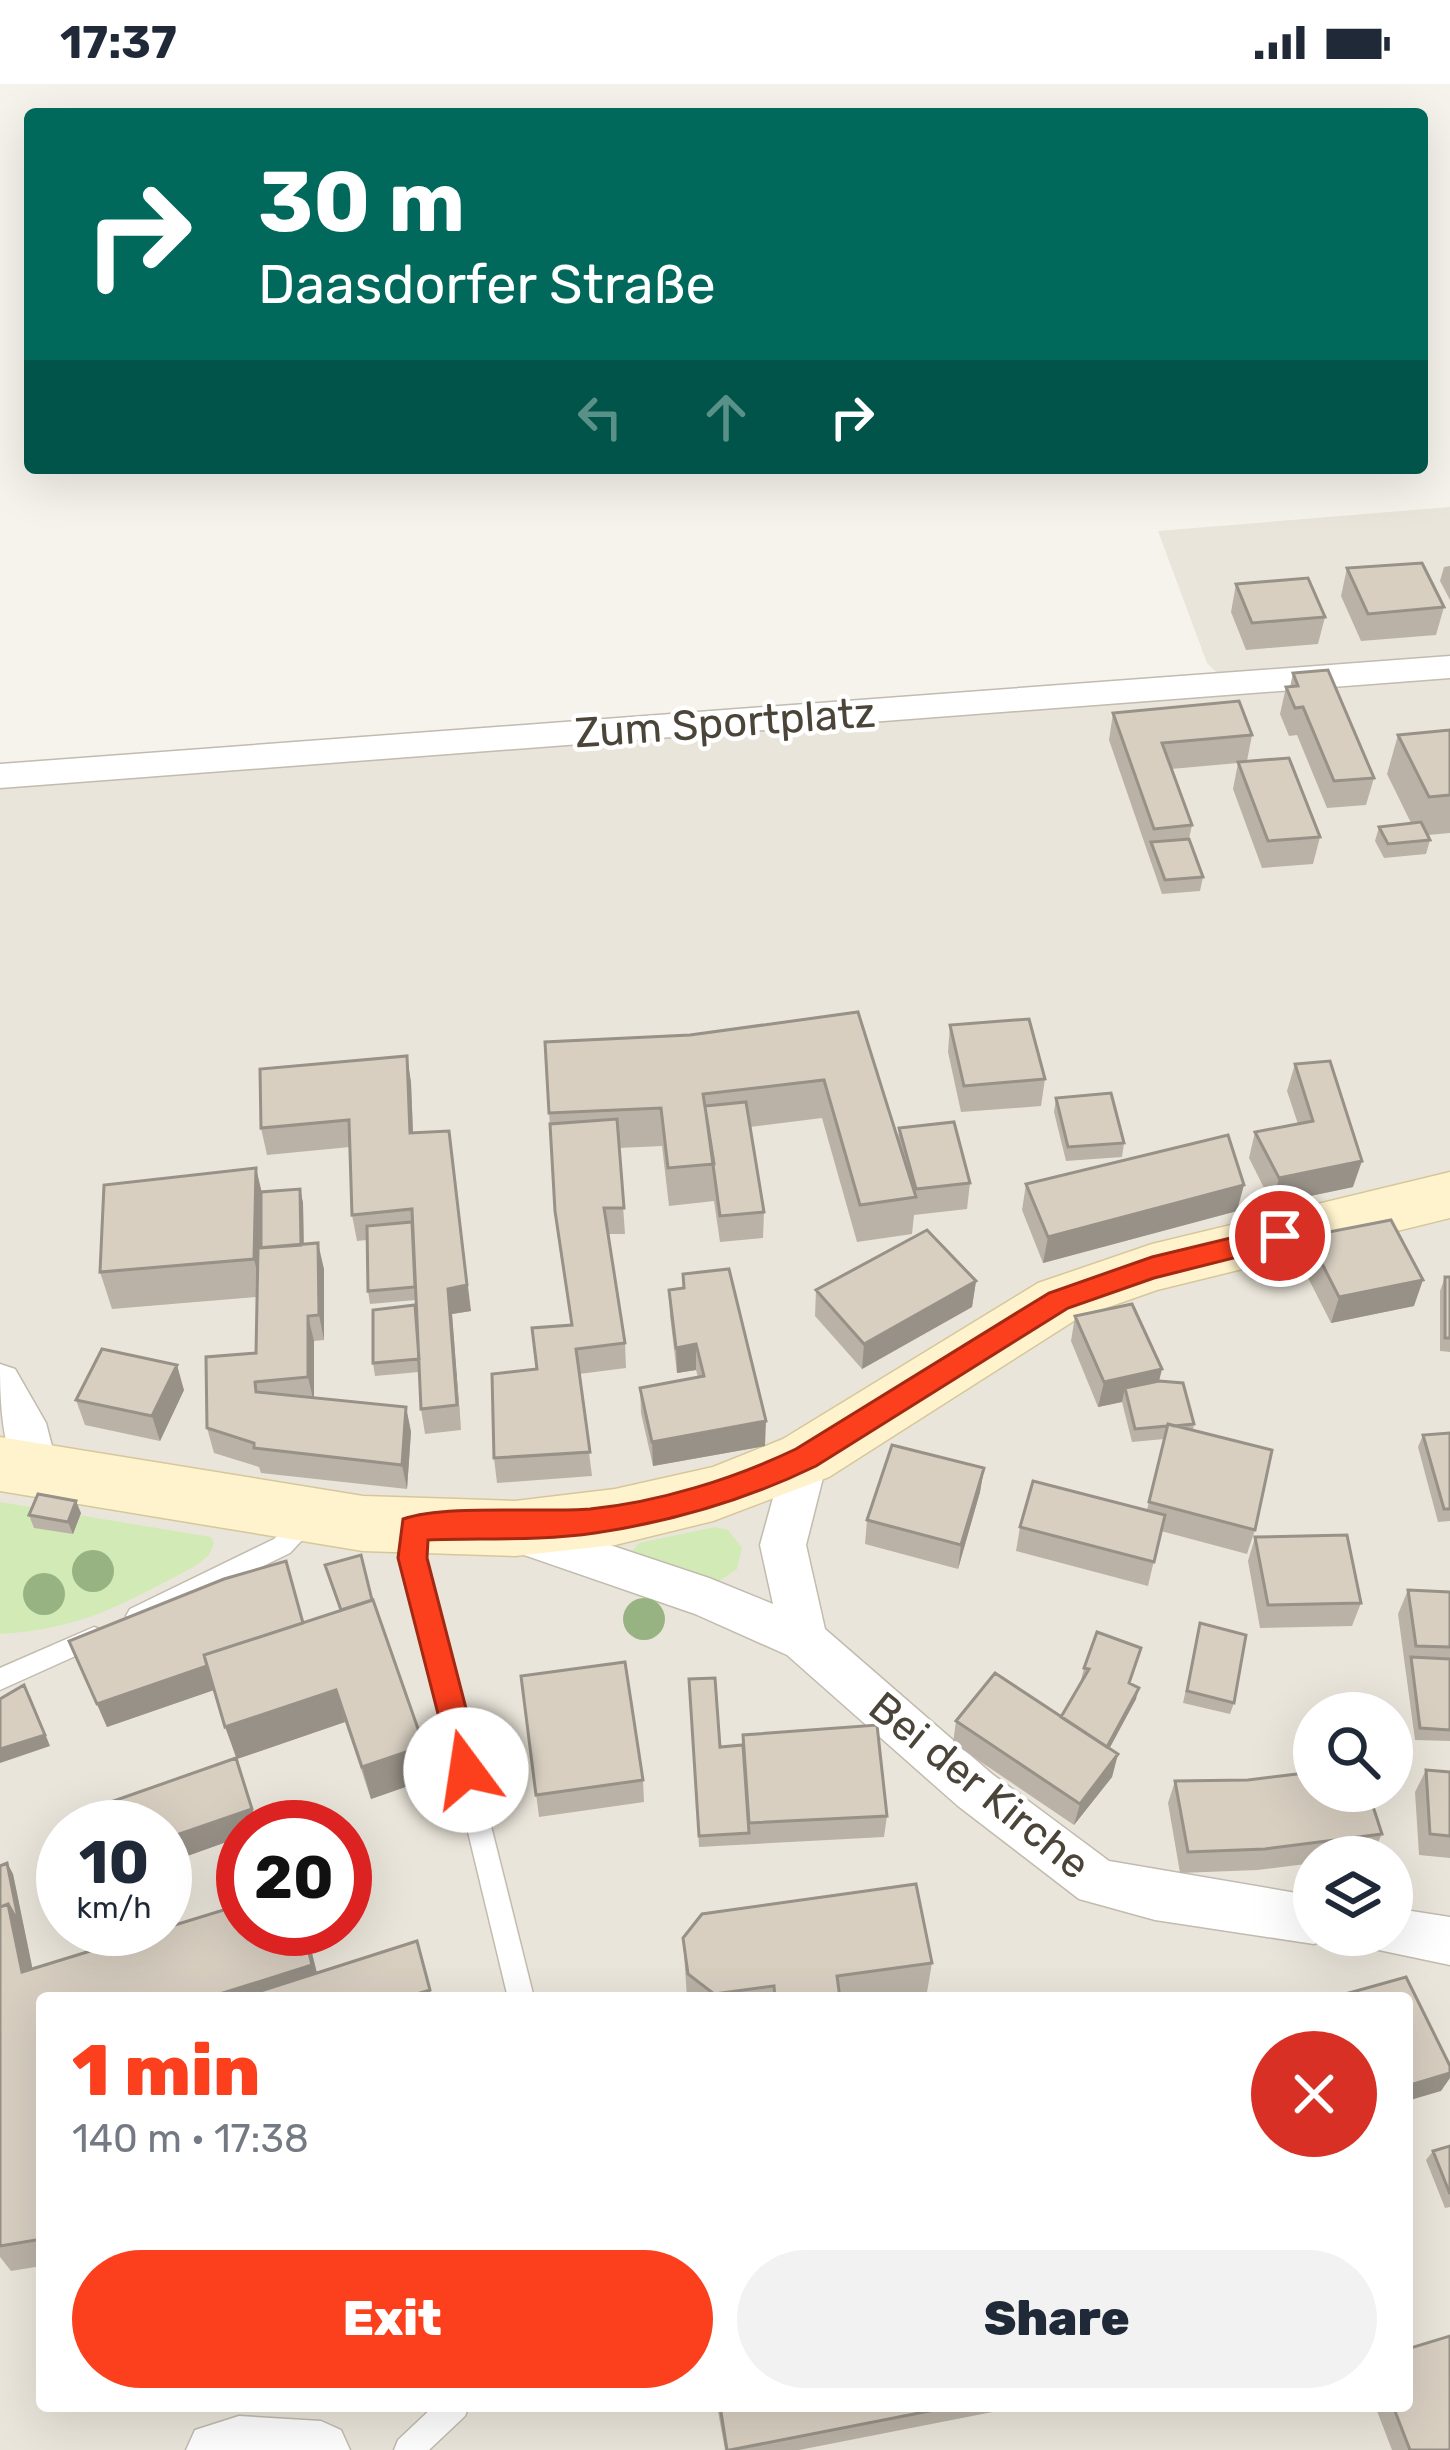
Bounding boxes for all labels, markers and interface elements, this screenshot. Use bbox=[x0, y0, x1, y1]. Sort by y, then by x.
text: 17:37 bbox=[60, 16, 177, 69]
text: 30 m bbox=[258, 152, 465, 252]
icon: right bbox=[60, 156, 216, 312]
text: Daasdorfer Straße bbox=[258, 253, 716, 317]
icon: left bbox=[567, 384, 633, 450]
icon: ahead bbox=[693, 384, 759, 450]
icon: right bbox=[819, 384, 885, 450]
street label: Zum Sportplatz bbox=[573, 688, 877, 758]
pin bbox=[1229, 1185, 1331, 1287]
icon: arrive bbox=[1247, 1203, 1313, 1269]
street label: Bei der Kirche bbox=[859, 1682, 1100, 1890]
map controls bbox=[1293, 1692, 1413, 1956]
button: search bbox=[1293, 1692, 1413, 1812]
position arrow bbox=[403, 1707, 529, 1833]
speed limit sign: 20 bbox=[216, 1800, 372, 1956]
text: 10 bbox=[79, 1827, 149, 1898]
button: layers bbox=[1293, 1836, 1413, 1956]
text: km/h bbox=[77, 1890, 151, 1926]
text: 1 min bbox=[72, 2028, 260, 2113]
button: close bbox=[1251, 2031, 1377, 2157]
text: 140 m · 17:38 bbox=[72, 2116, 309, 2162]
button: Exit bbox=[72, 2250, 713, 2388]
button: Share bbox=[737, 2250, 1377, 2388]

